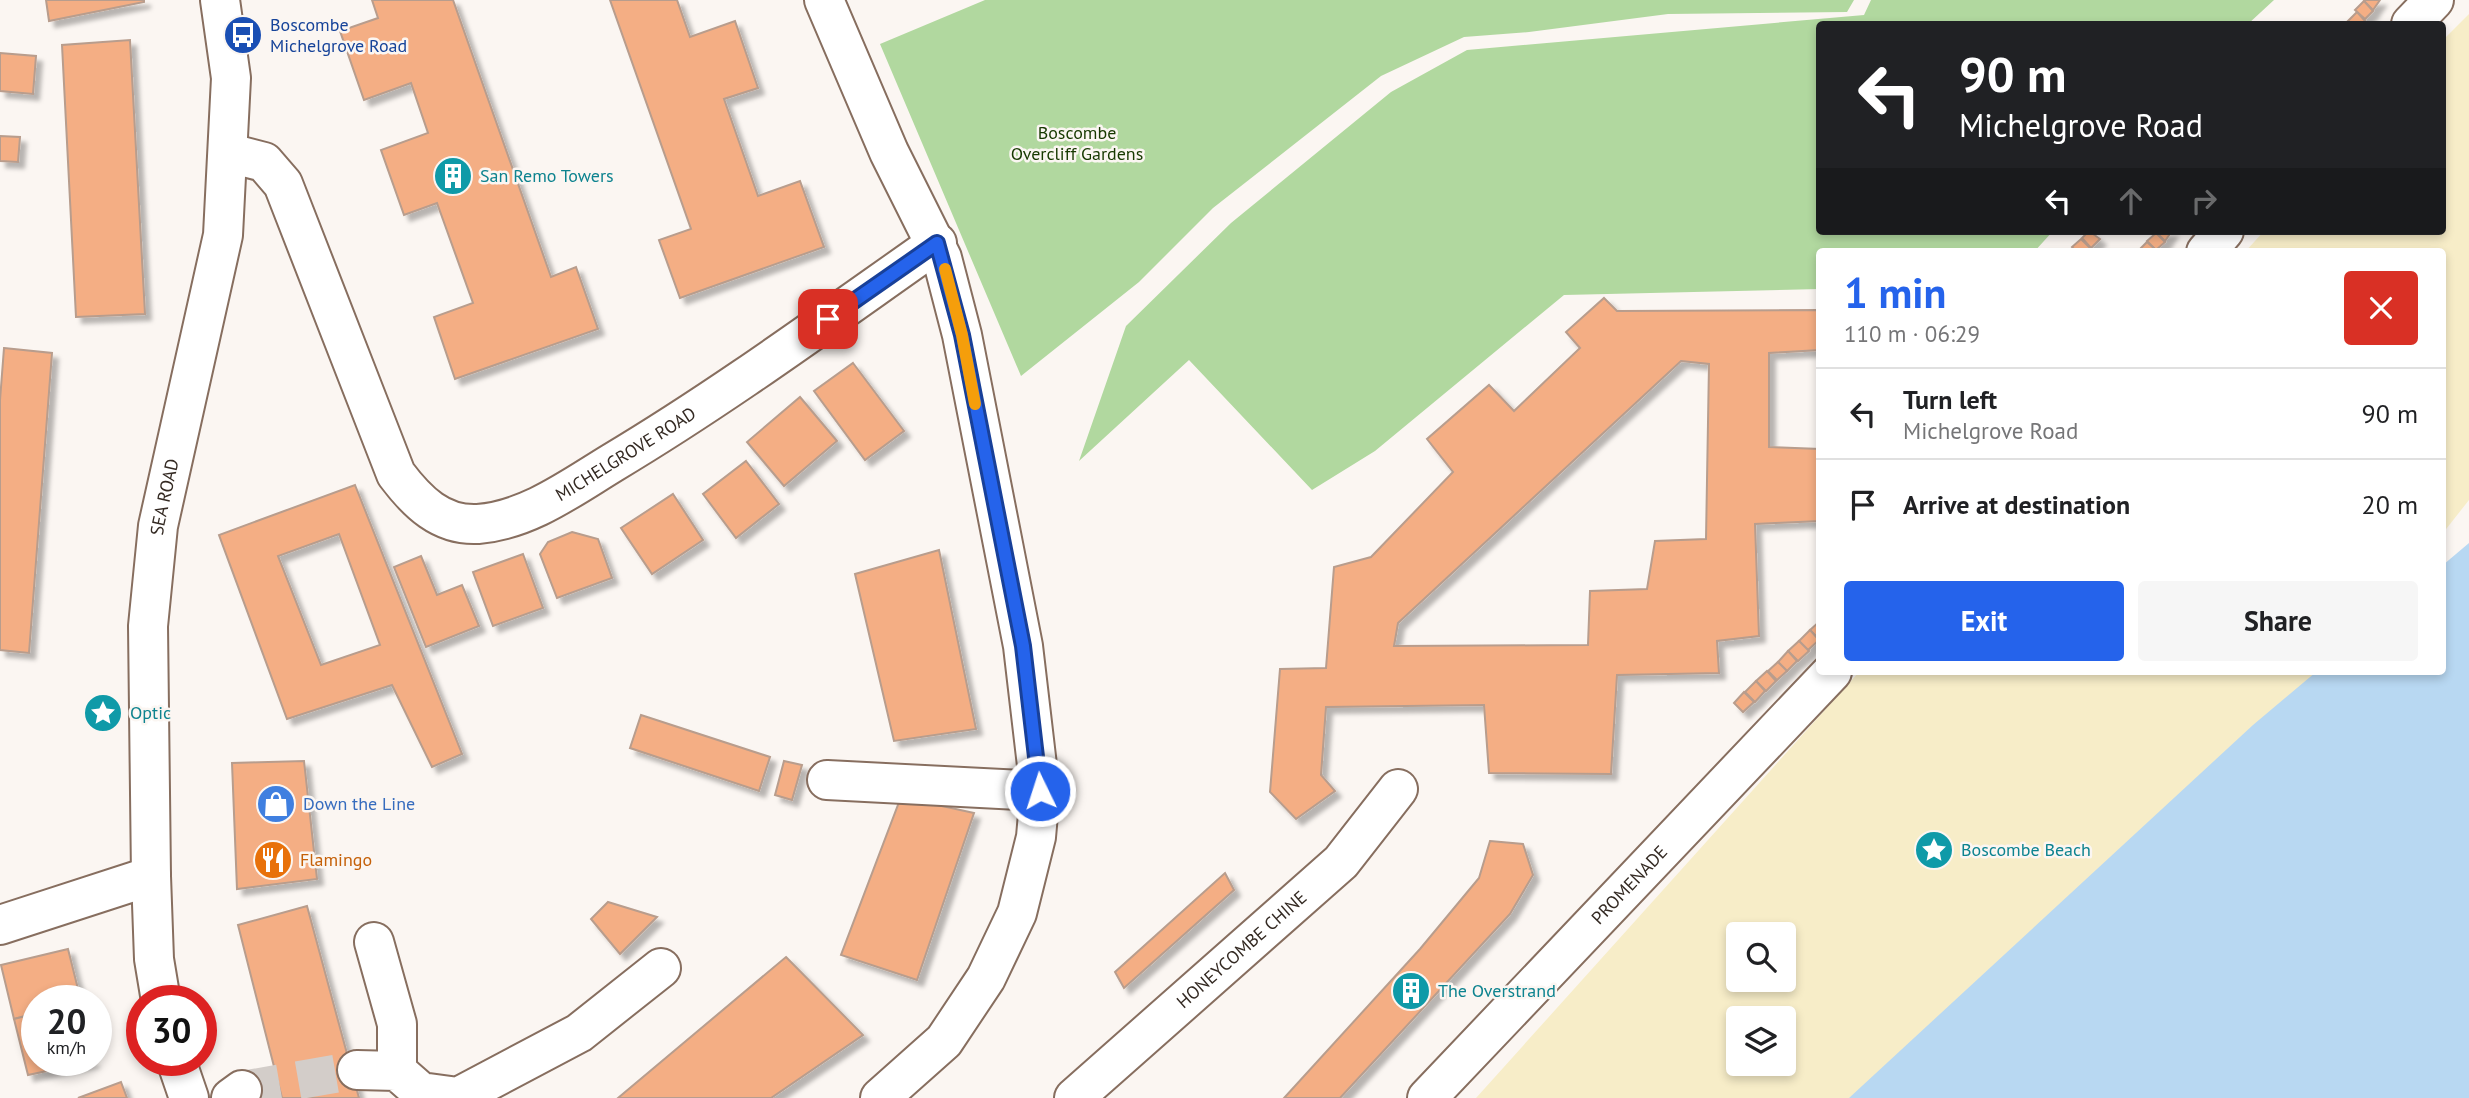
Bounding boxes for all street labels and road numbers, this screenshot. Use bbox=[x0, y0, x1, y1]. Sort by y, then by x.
street label: MICHELGROVE ROAD bbox=[551, 401, 700, 506]
street label: SEA ROAD bbox=[145, 456, 184, 536]
street label: PROMENADE bbox=[1586, 840, 1672, 929]
street label: HONEYCOMBE CHINE bbox=[1172, 886, 1311, 1013]

